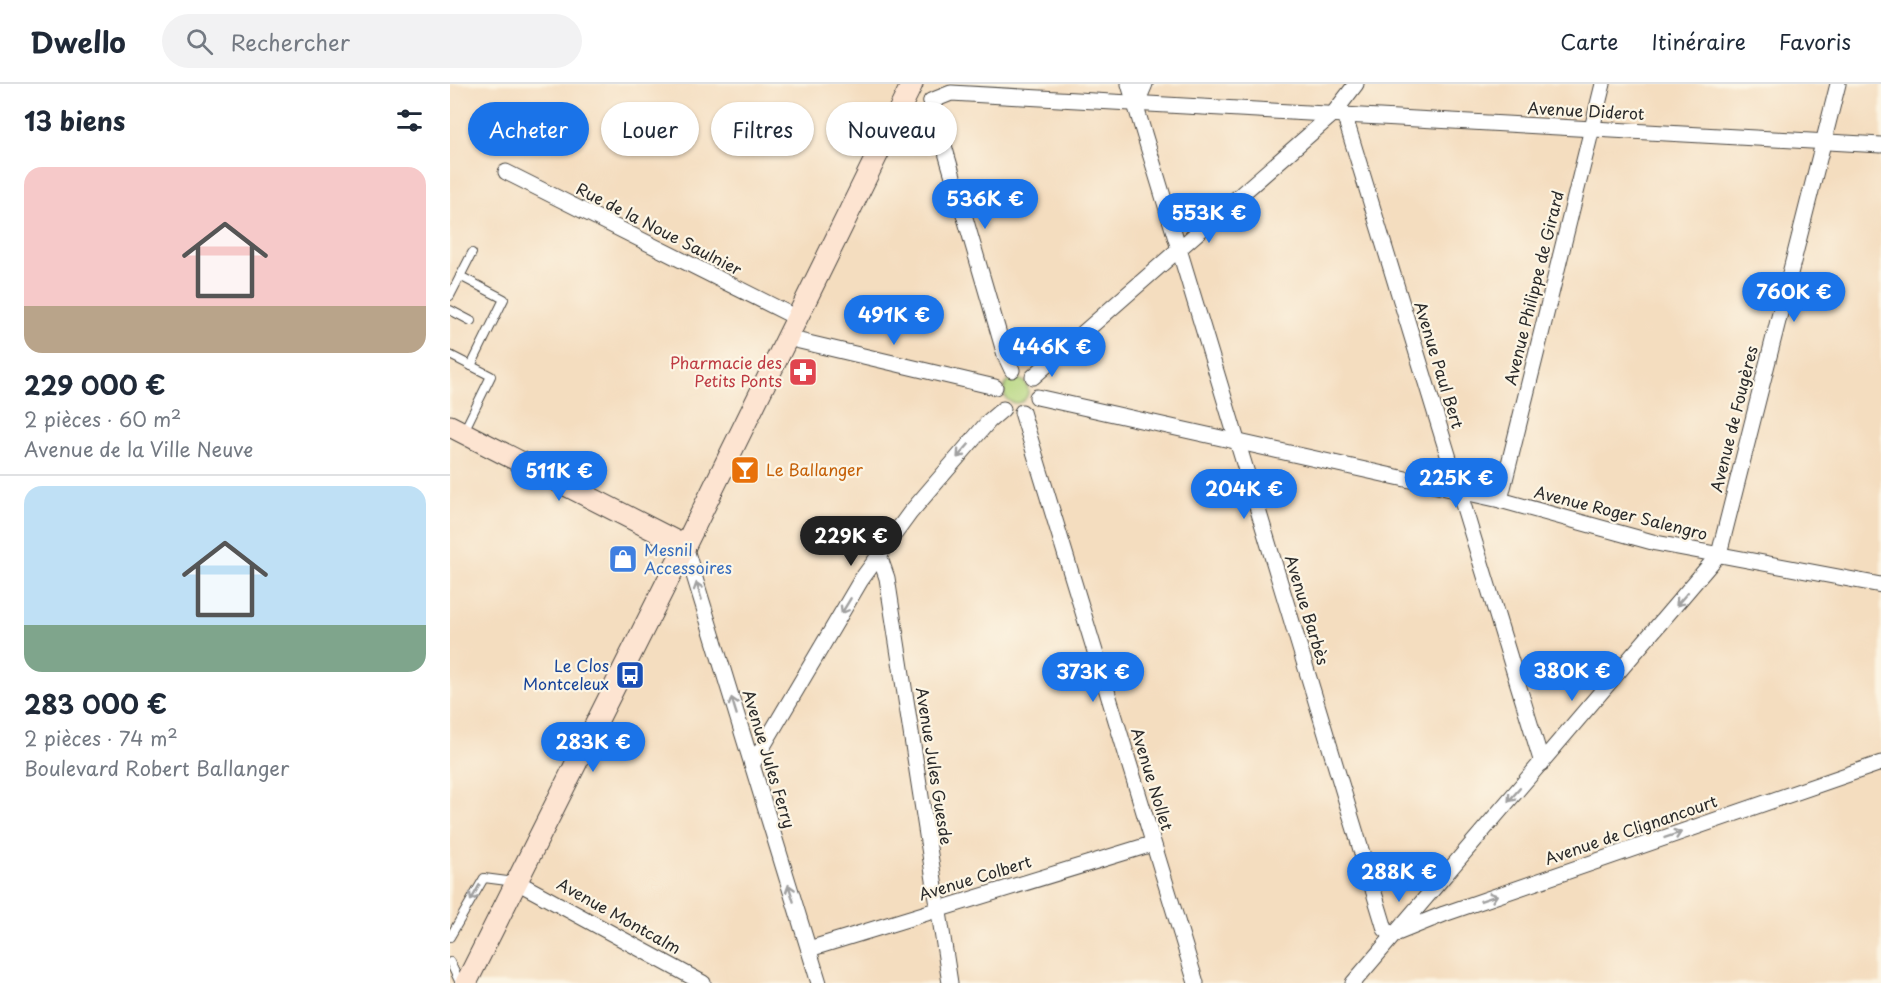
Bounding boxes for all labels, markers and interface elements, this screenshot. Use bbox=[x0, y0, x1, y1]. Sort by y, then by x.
search box bbox=[162, 14, 582, 68]
text: Dwello bbox=[30, 20, 126, 63]
icon: search bbox=[183, 25, 216, 58]
text: Rechercher bbox=[231, 25, 350, 58]
text: Carte bbox=[1560, 25, 1619, 57]
text: Itinéraire bbox=[1652, 25, 1746, 57]
text: Favoris bbox=[1779, 25, 1851, 57]
street label: Avenue Diderot bbox=[1527, 95, 1646, 125]
text: 13 biens bbox=[24, 101, 125, 140]
chip: Acheter bbox=[468, 102, 589, 156]
chip: Louer bbox=[601, 102, 699, 156]
chip: Filtres bbox=[711, 102, 814, 156]
chip: Nouveau bbox=[826, 102, 957, 156]
icon: filters bbox=[393, 104, 426, 137]
street label: Rue de la Noue Saulnier bbox=[573, 176, 747, 281]
pin: 536K € bbox=[936, 179, 1034, 230]
text: 536K € bbox=[946, 183, 1024, 213]
street label: Avenue Philippe de Girard bbox=[1497, 188, 1569, 388]
pin: 553K € bbox=[1160, 193, 1258, 244]
text: 553K € bbox=[1172, 197, 1246, 227]
icon: home bbox=[171, 206, 279, 314]
pin: 760K € bbox=[1745, 272, 1843, 323]
text: 760K € bbox=[1756, 276, 1832, 306]
pin: 491K € bbox=[845, 295, 943, 346]
street label: Avenue Paul Bert bbox=[1409, 298, 1471, 432]
text: 491K € bbox=[858, 299, 930, 329]
pin: 446K € bbox=[1003, 327, 1101, 378]
text: 446K € bbox=[1013, 331, 1091, 361]
street label: Avenue de Fougères bbox=[1703, 343, 1763, 494]
place label: Pharmacie des Petits Ponts bbox=[670, 350, 782, 392]
pharmacy icon: Pharmacie des Petits Ponts bbox=[787, 356, 819, 388]
text: 229 000 € bbox=[24, 365, 166, 404]
text: 2 pièces · 60 m² bbox=[24, 404, 181, 434]
text: Avenue de la Ville Neuve bbox=[24, 434, 253, 464]
one-way arrow bbox=[956, 443, 970, 458]
pin: 511K € bbox=[510, 451, 608, 502]
bar icon: Le Ballanger bbox=[729, 454, 761, 486]
text: 511K € bbox=[525, 455, 593, 485]
place label: Le Ballanger bbox=[766, 457, 864, 481]
pin: 225K € bbox=[1407, 458, 1505, 509]
text: 225K € bbox=[1419, 462, 1493, 492]
pin: 204K € bbox=[1195, 469, 1293, 520]
text: 204K € bbox=[1205, 473, 1283, 503]
street label: Avenue Roger Salengro bbox=[1532, 479, 1710, 545]
pin: 229K € bbox=[802, 516, 900, 567]
text: 229K € bbox=[814, 520, 888, 550]
icon: home bbox=[171, 525, 279, 633]
place label: Mesnil Accessoires bbox=[644, 537, 732, 579]
shop icon: Mesnil Accessoires bbox=[607, 543, 639, 575]
street label: Avenue Barbès bbox=[1280, 552, 1336, 668]
one-way arrow bbox=[693, 582, 704, 601]
one-way arrow bbox=[1675, 591, 1689, 606]
one-way arrow bbox=[839, 597, 851, 614]
pin: 380K € bbox=[1523, 651, 1621, 702]
pin: 373K € bbox=[1044, 652, 1142, 703]
place label: Le Clos Montceleux bbox=[523, 653, 609, 695]
text: 380K € bbox=[1534, 655, 1610, 685]
text: 373K € bbox=[1056, 656, 1130, 686]
bus stop icon: Le Clos Montceleux bbox=[614, 659, 646, 691]
text: 283 000 € bbox=[24, 684, 167, 723]
street label: Avenue Jules Guesde bbox=[911, 685, 959, 846]
street label: Avenue Jules Ferry bbox=[737, 687, 802, 831]
one-way arrow bbox=[728, 697, 739, 716]
pin: 283K € bbox=[544, 722, 642, 773]
text: 2 pièces · 74 m² bbox=[24, 723, 178, 753]
street label: Avenue Nollet bbox=[1126, 724, 1180, 834]
text: 283K € bbox=[555, 726, 631, 756]
text: Boulevard Robert Ballanger bbox=[24, 753, 289, 783]
one-way arrow bbox=[1507, 788, 1521, 803]
street label: Avenue de Clignancourt bbox=[1541, 788, 1721, 870]
one-way arrow bbox=[1663, 829, 1682, 840]
street label: Avenue Colbert bbox=[915, 848, 1034, 906]
pin: 288K € bbox=[1350, 852, 1448, 903]
text: 288K € bbox=[1361, 856, 1437, 886]
street label: Avenue Montcalm bbox=[553, 871, 686, 959]
one-way arrow bbox=[469, 884, 481, 901]
one-way arrow bbox=[785, 884, 796, 903]
one-way arrow bbox=[1479, 892, 1498, 903]

